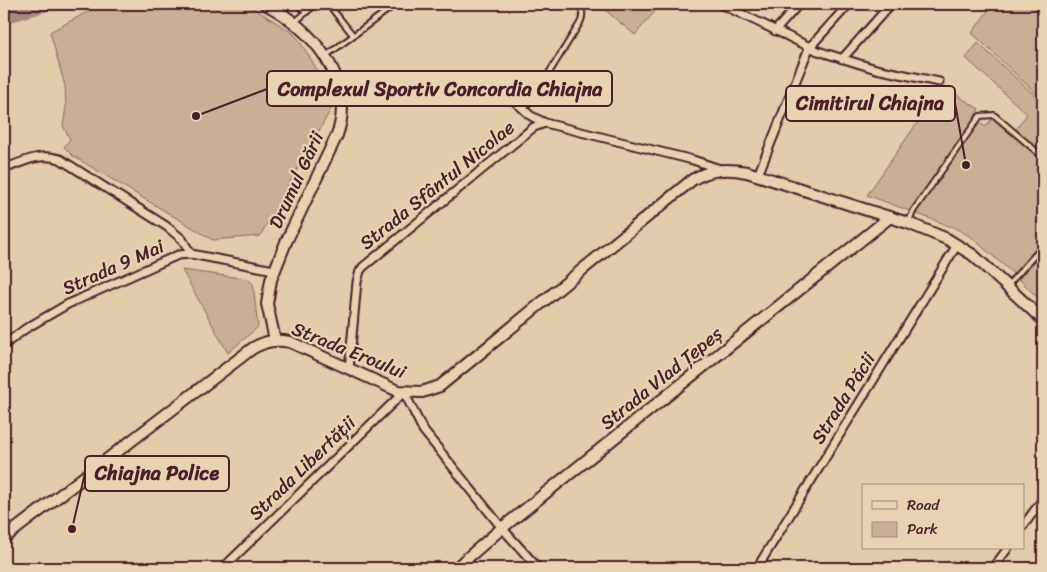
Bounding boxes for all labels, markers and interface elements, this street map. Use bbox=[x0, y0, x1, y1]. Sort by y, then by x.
callout: Complexul Sportiv Concordia Chiajna bbox=[267, 71, 612, 106]
text: Complexul Sportiv Concordia Chiajna bbox=[277, 72, 603, 107]
callout: Cimitirul Chiajna bbox=[786, 86, 955, 121]
text: Cimitirul Chiajna bbox=[795, 86, 944, 121]
street label: Strada Sfântul Nicolae bbox=[352, 111, 522, 258]
street label: Drumul Gării bbox=[259, 125, 333, 234]
street label: Strada 9 Mai bbox=[57, 229, 170, 304]
street label: Strada Eroului bbox=[287, 312, 412, 388]
street label: Strada Vlad Țepeș bbox=[592, 318, 730, 438]
street label: Strada Păcii bbox=[802, 345, 885, 450]
street label: Strada Libertății bbox=[240, 407, 364, 529]
callout: Chiajna Police bbox=[85, 456, 229, 491]
text: Chiajna Police bbox=[94, 456, 219, 491]
legend bbox=[862, 484, 1024, 550]
text: Road bbox=[907, 492, 940, 518]
text: Park bbox=[907, 516, 938, 542]

